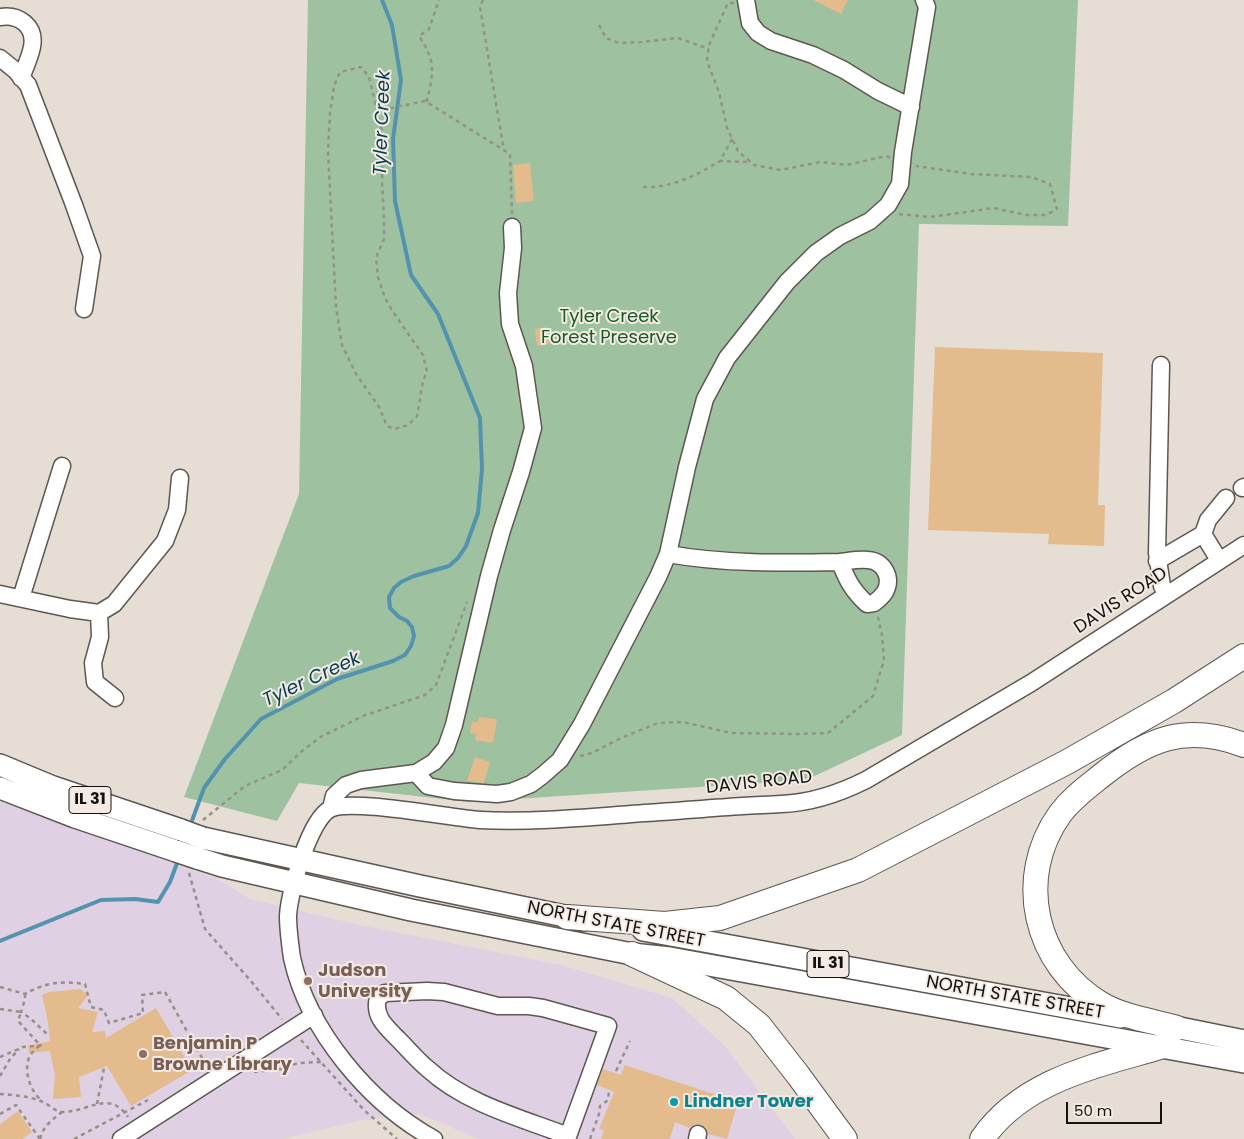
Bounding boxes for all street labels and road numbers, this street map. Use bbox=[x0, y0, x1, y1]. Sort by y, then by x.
street label: DAVIS ROAD bbox=[1070, 563, 1172, 639]
street label: DAVIS ROAD bbox=[705, 767, 813, 799]
road number: IL 31 bbox=[69, 786, 111, 814]
street label: NORTH STATE STREET bbox=[525, 897, 707, 953]
road number: IL 31 bbox=[807, 951, 849, 978]
street label: NORTH STATE STREET bbox=[924, 972, 1106, 1024]

